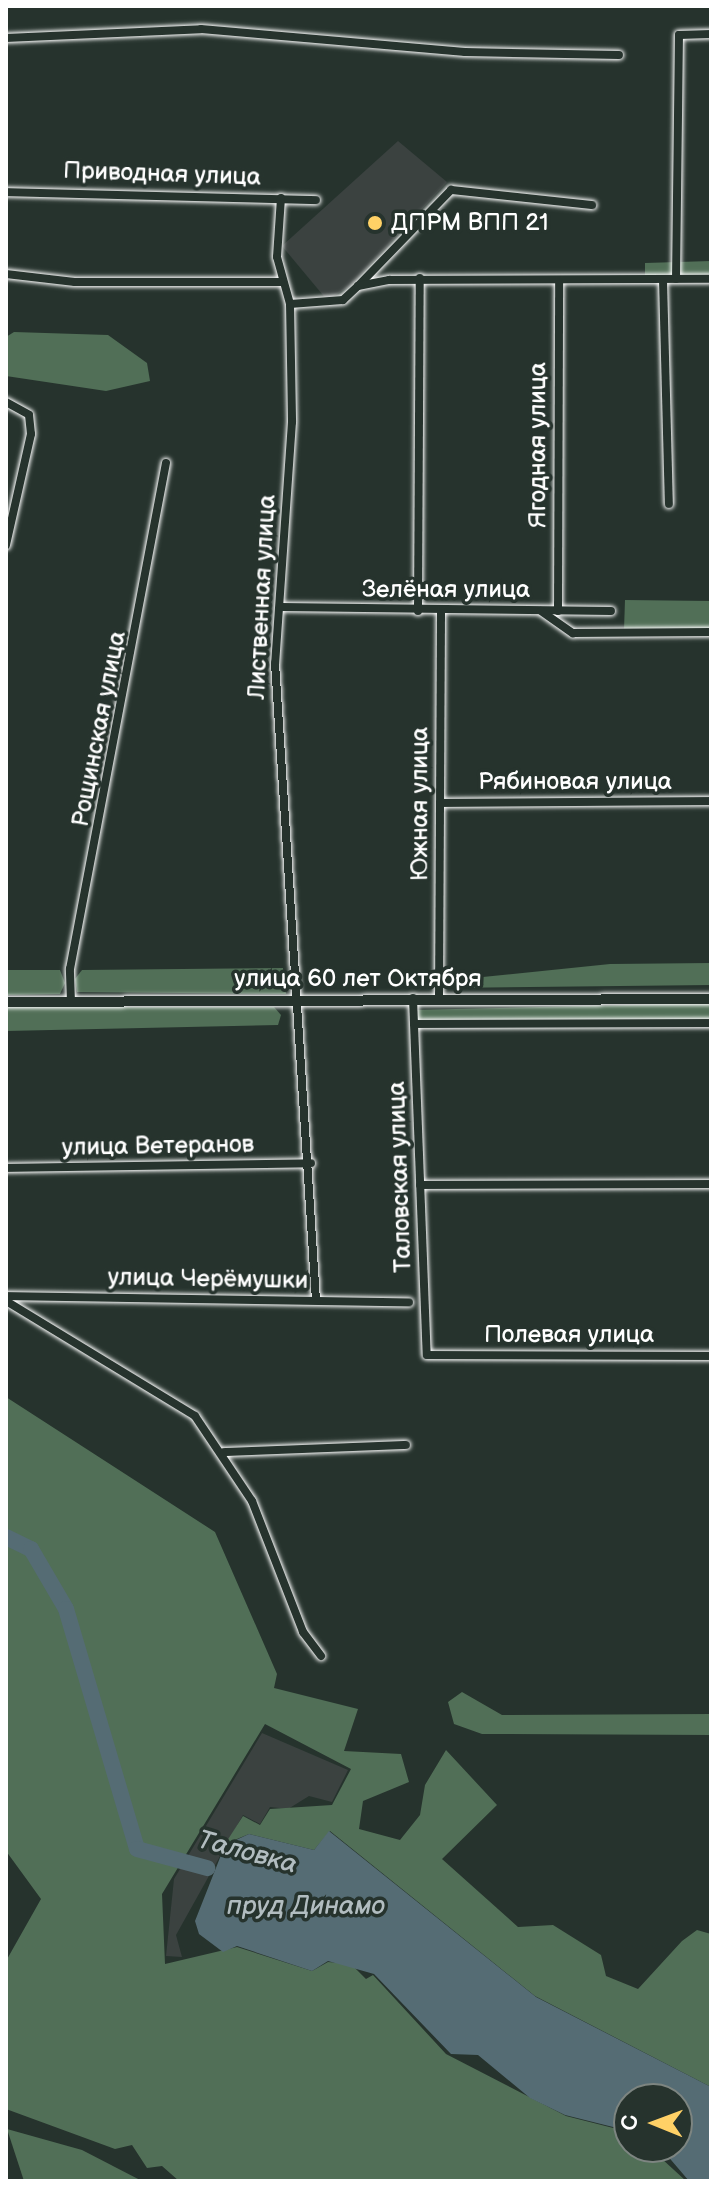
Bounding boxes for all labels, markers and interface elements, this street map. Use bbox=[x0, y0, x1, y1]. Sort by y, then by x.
street label: Приводная улица bbox=[63, 156, 261, 192]
place label: ДПРМ ВПП 21 bbox=[391, 209, 548, 237]
marker: ДПРМ ВПП 21 bbox=[366, 214, 384, 232]
street label: Ягодная улица bbox=[524, 362, 552, 528]
street label: Лиственная улица bbox=[242, 494, 282, 700]
street label: Зелёная улица bbox=[362, 576, 530, 604]
street label: Рощинская улица bbox=[66, 629, 132, 829]
street label: Южная улица bbox=[406, 727, 434, 881]
street label: Рябиновая улица bbox=[478, 768, 672, 796]
street label: улица 60 лет Октября bbox=[234, 965, 482, 993]
street label: Таловская улица bbox=[382, 1081, 418, 1273]
street label: улица Ветеранов bbox=[62, 1130, 254, 1162]
street label: улица Черёмушки bbox=[108, 1263, 308, 1295]
street label: Полевая улица bbox=[484, 1321, 654, 1349]
water label: Таловка bbox=[194, 1825, 300, 1881]
water label: пруд Динамо bbox=[227, 1891, 385, 1923]
north arrow bbox=[613, 2083, 693, 2163]
text: С bbox=[617, 2115, 644, 2130]

